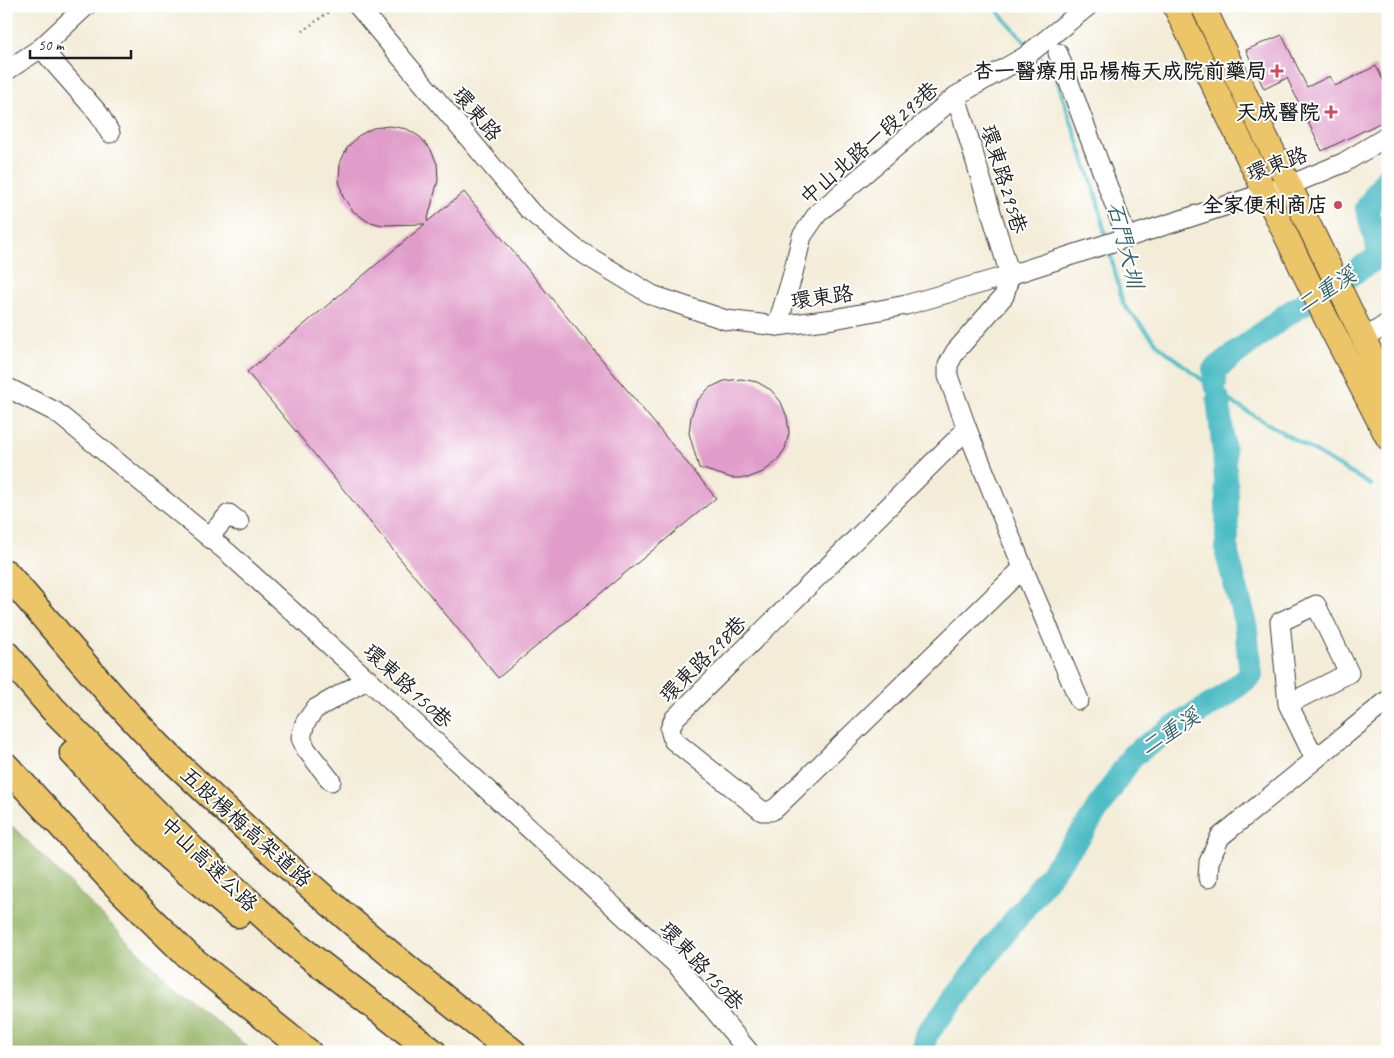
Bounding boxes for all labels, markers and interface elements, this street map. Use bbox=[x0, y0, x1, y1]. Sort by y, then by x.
scale bar bbox=[30, 28, 131, 60]
text: 50 m bbox=[38, 36, 65, 55]
place label: 杏一醫療用品楊梅天成院前藥局 bbox=[973, 58, 1267, 84]
marker: 杏一醫療用品楊梅天成院前藥局 bbox=[1271, 65, 1283, 77]
street label: 中山北路一段293巷 bbox=[794, 76, 944, 210]
street label: 環東路 bbox=[447, 82, 507, 146]
place label: 天成醫院 bbox=[1236, 99, 1320, 125]
marker: 天成醫院 bbox=[1324, 105, 1338, 119]
street label: 環東路295巷 bbox=[975, 121, 1033, 237]
street label: 環東路 bbox=[1243, 141, 1311, 187]
place label: 全家便利商店 bbox=[1202, 192, 1328, 218]
water label: 石門大圳 bbox=[1101, 199, 1150, 293]
marker: 全家便利商店 bbox=[1332, 199, 1344, 211]
water label: 二重溪 bbox=[1291, 260, 1362, 319]
street label: 環東路 bbox=[789, 280, 855, 314]
street label: 環東路298巷 bbox=[654, 610, 752, 708]
street label: 環東路150巷 bbox=[358, 638, 458, 734]
water label: 二重溪 bbox=[1135, 702, 1206, 762]
street label: 五股楊梅高架道路 bbox=[175, 761, 317, 893]
street label: 中山高速公路 bbox=[155, 811, 263, 917]
street label: 環東路150巷 bbox=[654, 916, 750, 1016]

